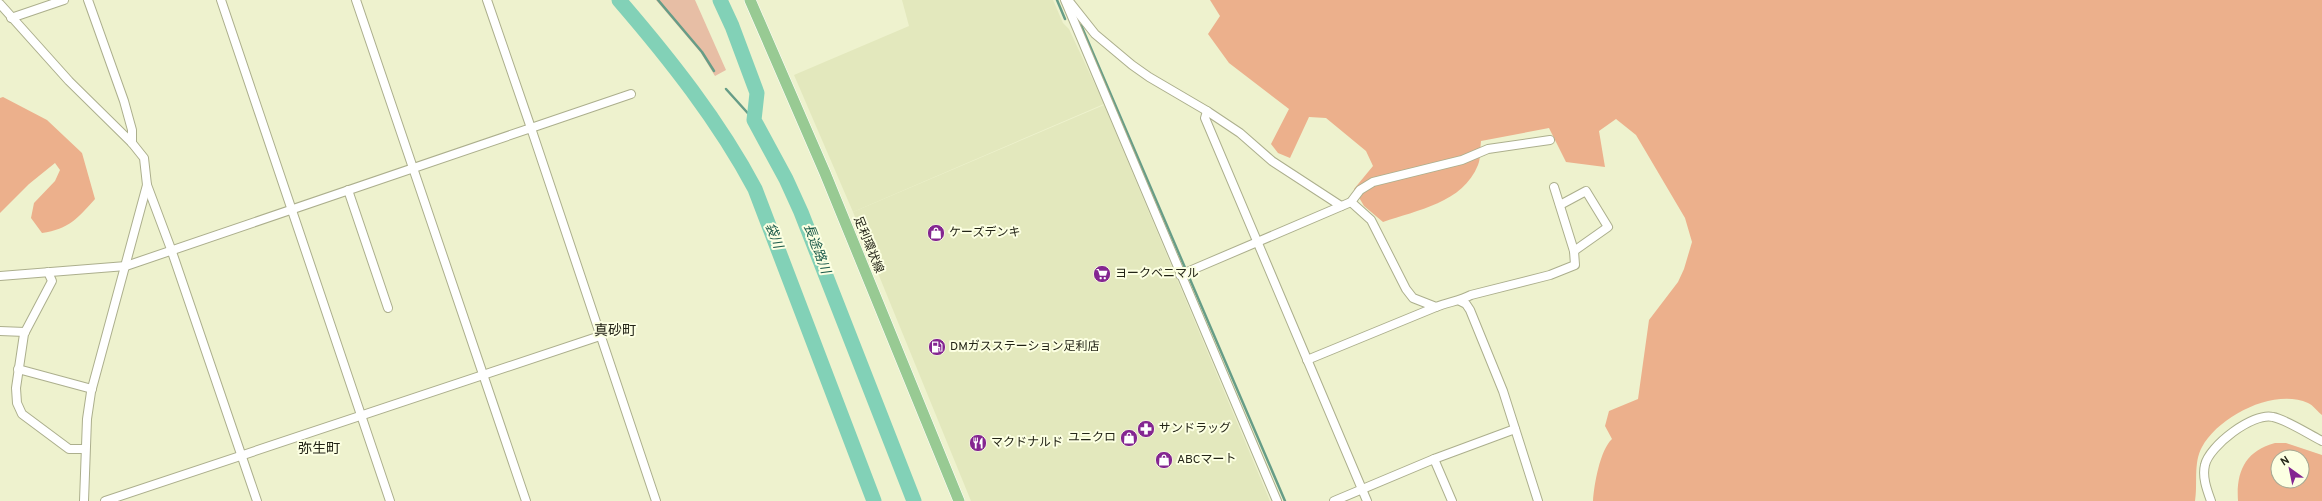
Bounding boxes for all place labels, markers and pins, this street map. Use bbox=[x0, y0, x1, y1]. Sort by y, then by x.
shop icon: ケーズデンキ bbox=[926, 223, 946, 243]
place label: ケーズデンキ bbox=[949, 225, 1020, 241]
supermarket icon: ヨークベニマル bbox=[1092, 264, 1112, 284]
place label: ヨークベニマル bbox=[1115, 266, 1199, 282]
fuel station icon: DMガスステーション足利店 bbox=[927, 337, 947, 357]
place label: DMガスステーション足利店 bbox=[950, 339, 1100, 355]
pharmacy icon: サンドラッグ bbox=[1136, 419, 1156, 439]
place label: サンドラッグ bbox=[1159, 421, 1231, 437]
shop icon: ユニクロ bbox=[1119, 428, 1139, 448]
place label: ユニクロ bbox=[1068, 430, 1116, 446]
restaurant icon: マクドナルド bbox=[968, 433, 988, 453]
place label: マクドナルド bbox=[991, 435, 1063, 451]
shop icon: ABCマート bbox=[1154, 450, 1174, 470]
place label: ABCマート bbox=[1177, 452, 1236, 468]

